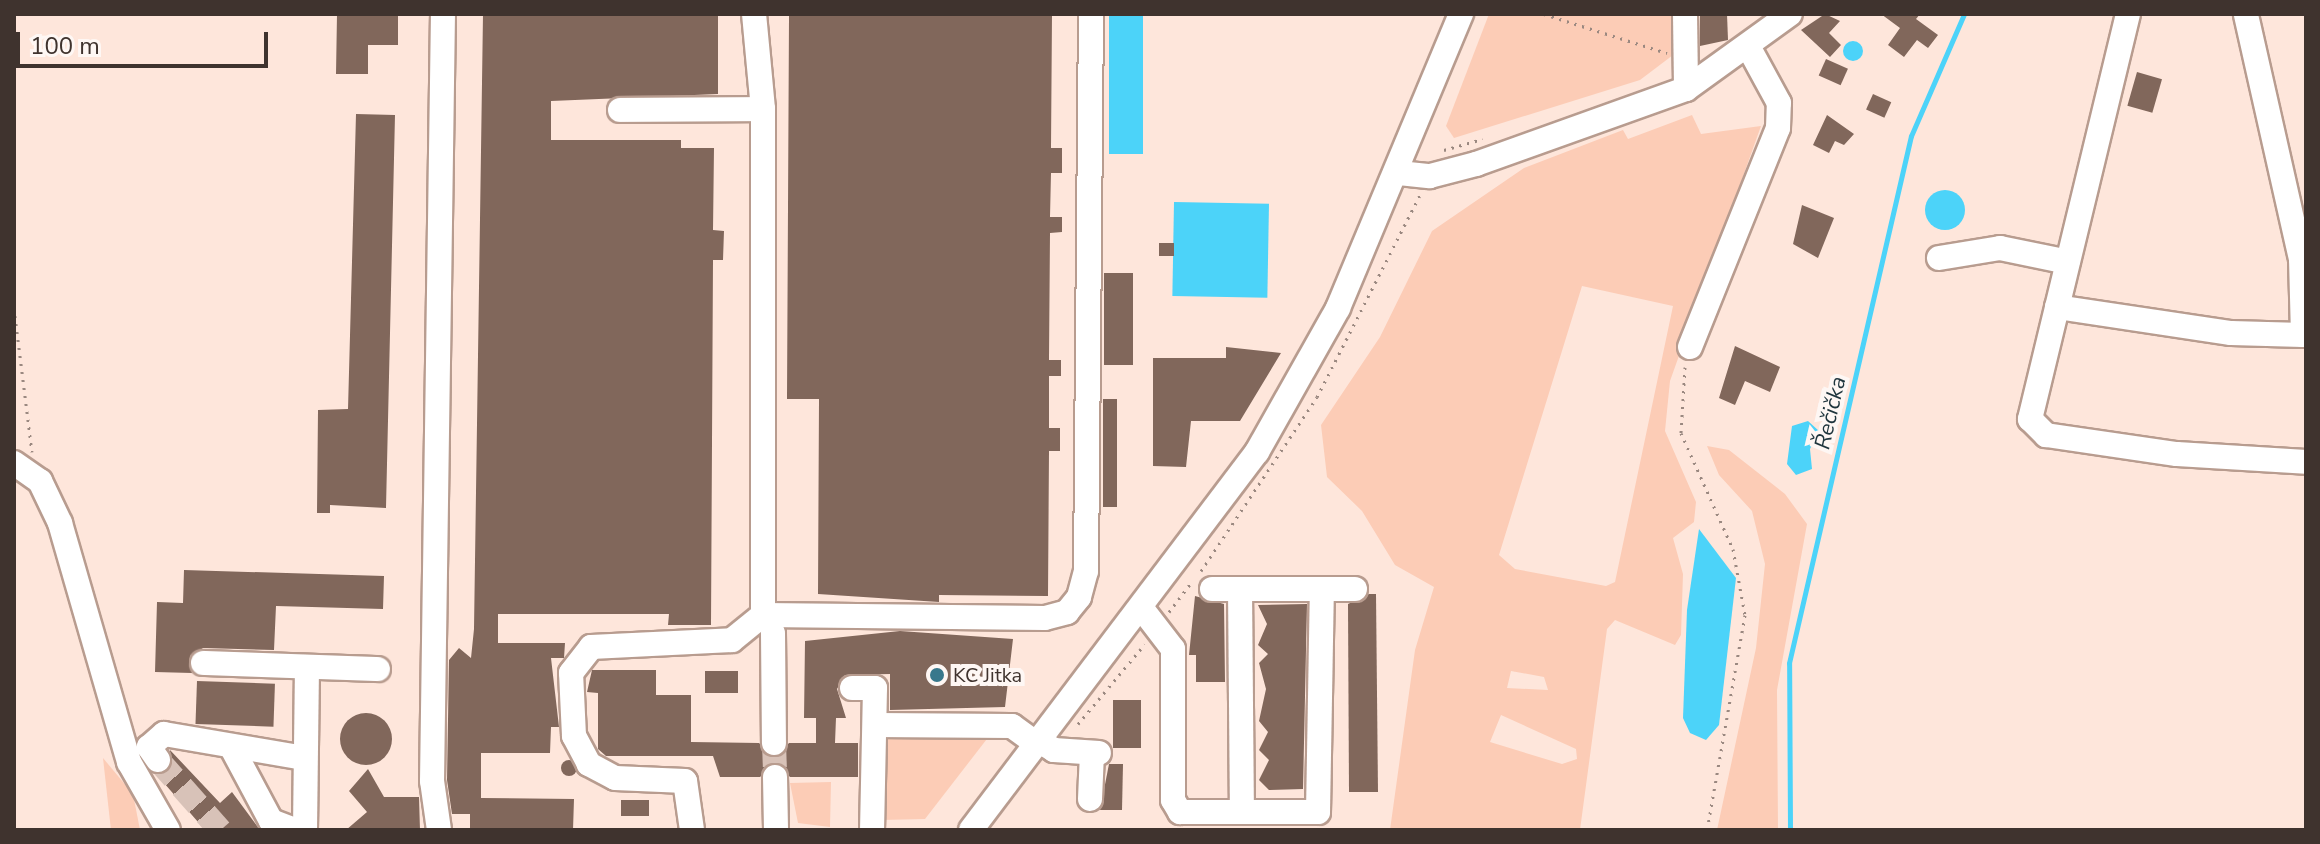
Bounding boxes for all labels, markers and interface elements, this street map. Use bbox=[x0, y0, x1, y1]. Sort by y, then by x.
scale bar bbox=[20, 16, 272, 66]
text: 100 m bbox=[30, 30, 100, 62]
water label: Řečička bbox=[1810, 374, 1852, 452]
place label: KC Jitka bbox=[953, 663, 1022, 687]
marker: KC Jitka bbox=[928, 666, 946, 684]

